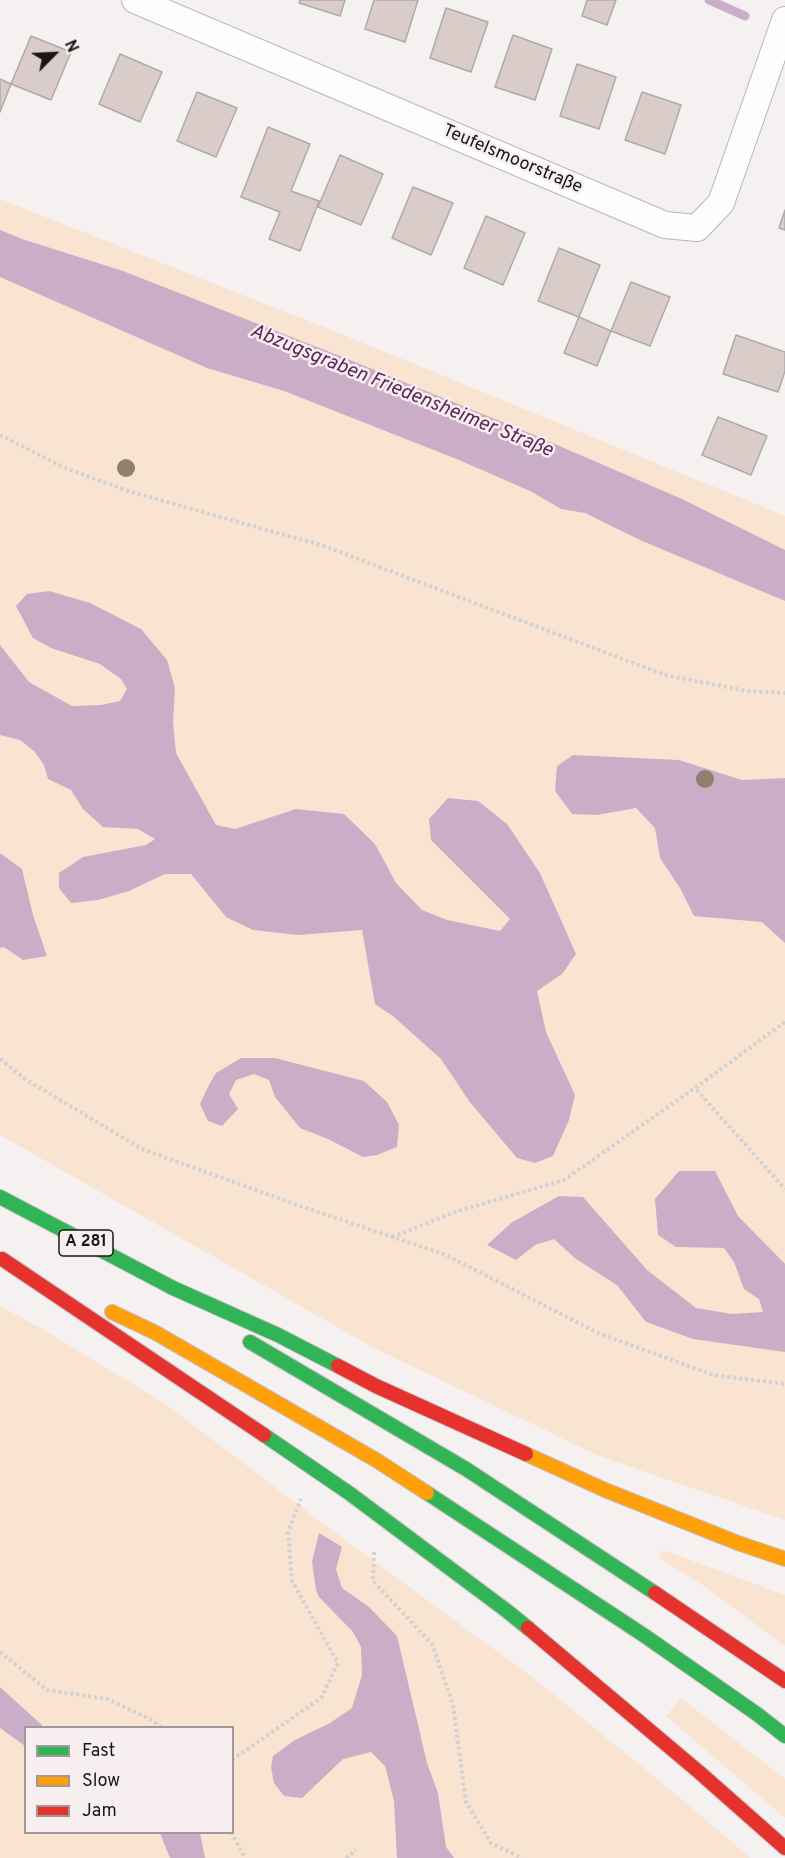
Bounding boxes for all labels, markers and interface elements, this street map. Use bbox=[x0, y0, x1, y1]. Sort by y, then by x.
north arrow bbox=[24, 24, 84, 84]
text: N bbox=[59, 37, 82, 56]
street label: Teufelsmoorstraße bbox=[439, 121, 585, 199]
water label: Abzugsgraben Friedensheimer Straße bbox=[246, 320, 556, 464]
road number: A 281 bbox=[59, 1230, 113, 1256]
legend bbox=[24, 1726, 234, 1834]
text: Fast bbox=[82, 1740, 115, 1763]
text: Slow bbox=[82, 1770, 120, 1793]
text: Jam bbox=[82, 1800, 117, 1823]

